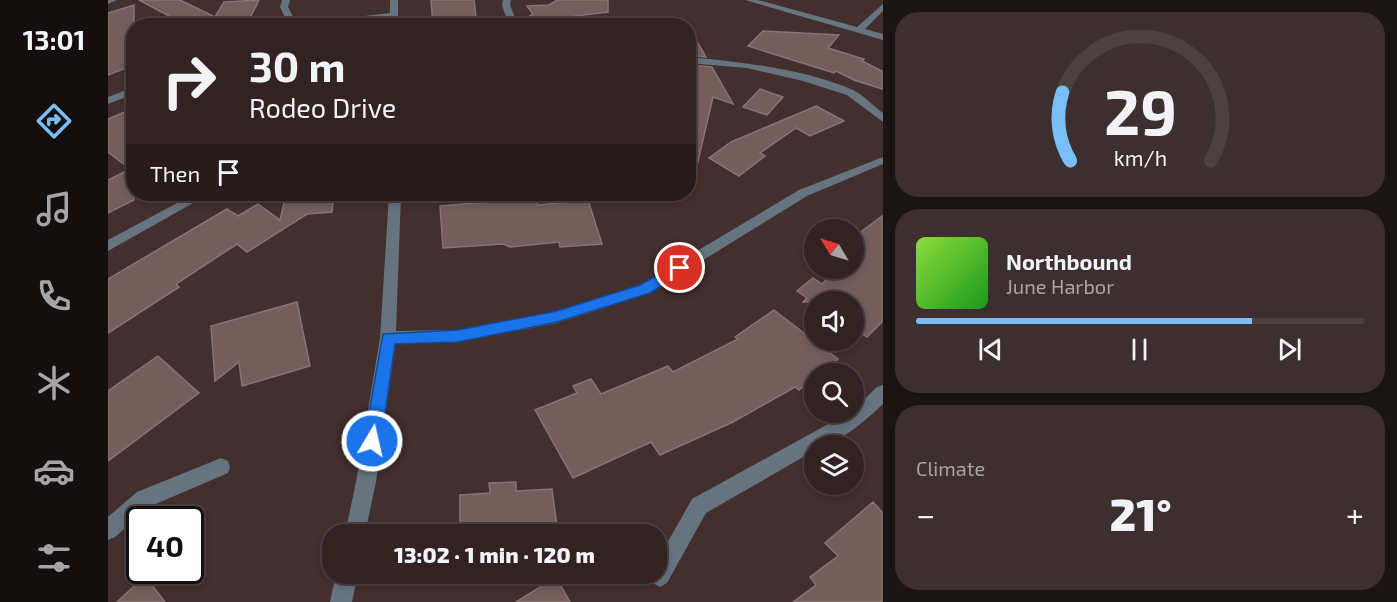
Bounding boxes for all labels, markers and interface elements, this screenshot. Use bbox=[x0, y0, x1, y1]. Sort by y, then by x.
text: 13:01 bbox=[23, 23, 85, 55]
text: 30 m bbox=[249, 40, 345, 90]
icon: right bbox=[150, 42, 228, 120]
text: 29 bbox=[1103, 74, 1177, 149]
text: Rodeo Drive bbox=[249, 91, 396, 123]
icon: directions bbox=[33, 100, 75, 142]
text: km/h bbox=[1113, 146, 1167, 171]
icon: arrive bbox=[212, 156, 245, 189]
text: Then bbox=[150, 160, 200, 186]
icon: music bbox=[33, 188, 75, 230]
north arrow bbox=[804, 219, 864, 279]
map controls bbox=[804, 219, 864, 495]
pin bbox=[654, 242, 705, 293]
text: Northbound bbox=[1006, 248, 1132, 274]
icon: arrive bbox=[663, 251, 696, 284]
text: June Harbor bbox=[1006, 274, 1114, 298]
icon: phone bbox=[33, 275, 75, 317]
button: sound bbox=[804, 291, 864, 351]
icon: previous bbox=[974, 333, 1007, 366]
icon: pause bbox=[1123, 333, 1156, 366]
icon: next bbox=[1273, 333, 1306, 366]
icon: climate bbox=[33, 362, 75, 404]
button: search bbox=[804, 363, 864, 423]
position arrow bbox=[340, 409, 404, 473]
button: layers bbox=[804, 435, 864, 495]
icon: car bbox=[33, 450, 75, 492]
text: Climate bbox=[916, 456, 985, 480]
text: 21° bbox=[1110, 486, 1172, 540]
text: − bbox=[916, 494, 935, 534]
text: + bbox=[1346, 494, 1364, 534]
speed limit sign: 40 bbox=[126, 506, 204, 584]
icon: filters bbox=[33, 537, 75, 579]
text: 13:02 · 1 min · 120 m bbox=[394, 541, 595, 567]

